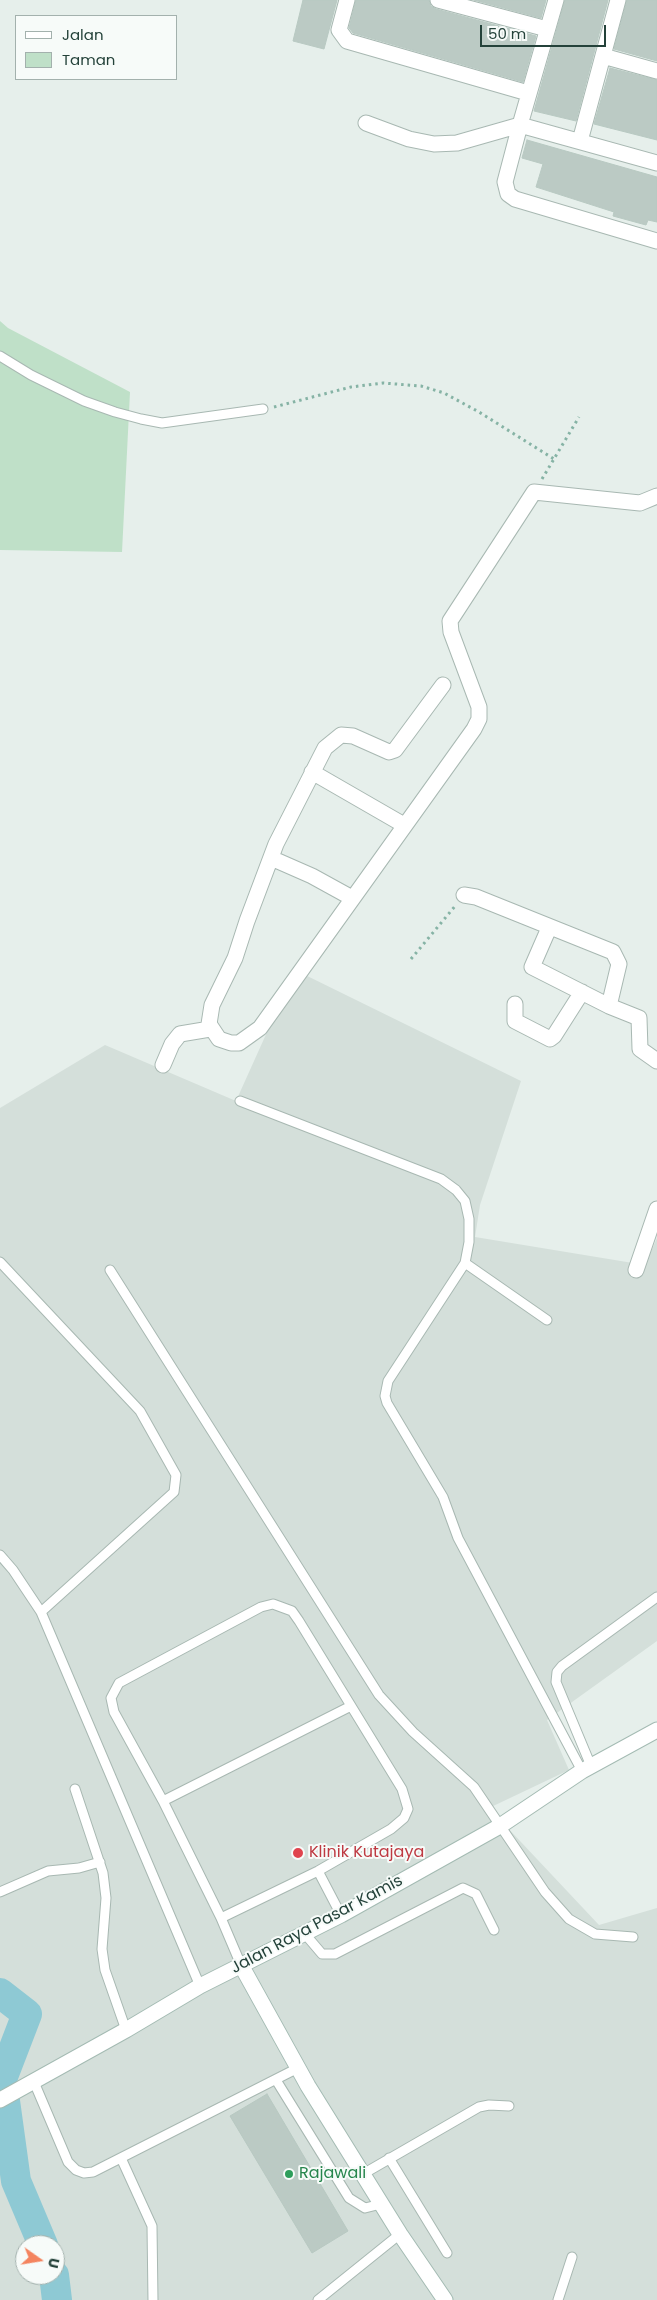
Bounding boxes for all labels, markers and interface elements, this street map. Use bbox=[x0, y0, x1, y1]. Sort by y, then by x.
legend bbox=[15, 15, 178, 80]
scale bar bbox=[482, 15, 608, 47]
text: 50 m bbox=[488, 23, 526, 44]
text: Jalan bbox=[62, 24, 104, 45]
text: Taman bbox=[62, 49, 115, 70]
place label: Klinik Kutajaya bbox=[309, 1843, 424, 1863]
marker: Klinik Kutajaya bbox=[291, 1846, 305, 1860]
street label: Jalan Raya Pasar Kamis bbox=[228, 1871, 406, 1979]
place label: Rajawali bbox=[299, 2164, 366, 2184]
marker: Rajawali bbox=[283, 2168, 295, 2180]
north arrow bbox=[15, 2235, 65, 2285]
text: U bbox=[43, 2256, 64, 2270]

